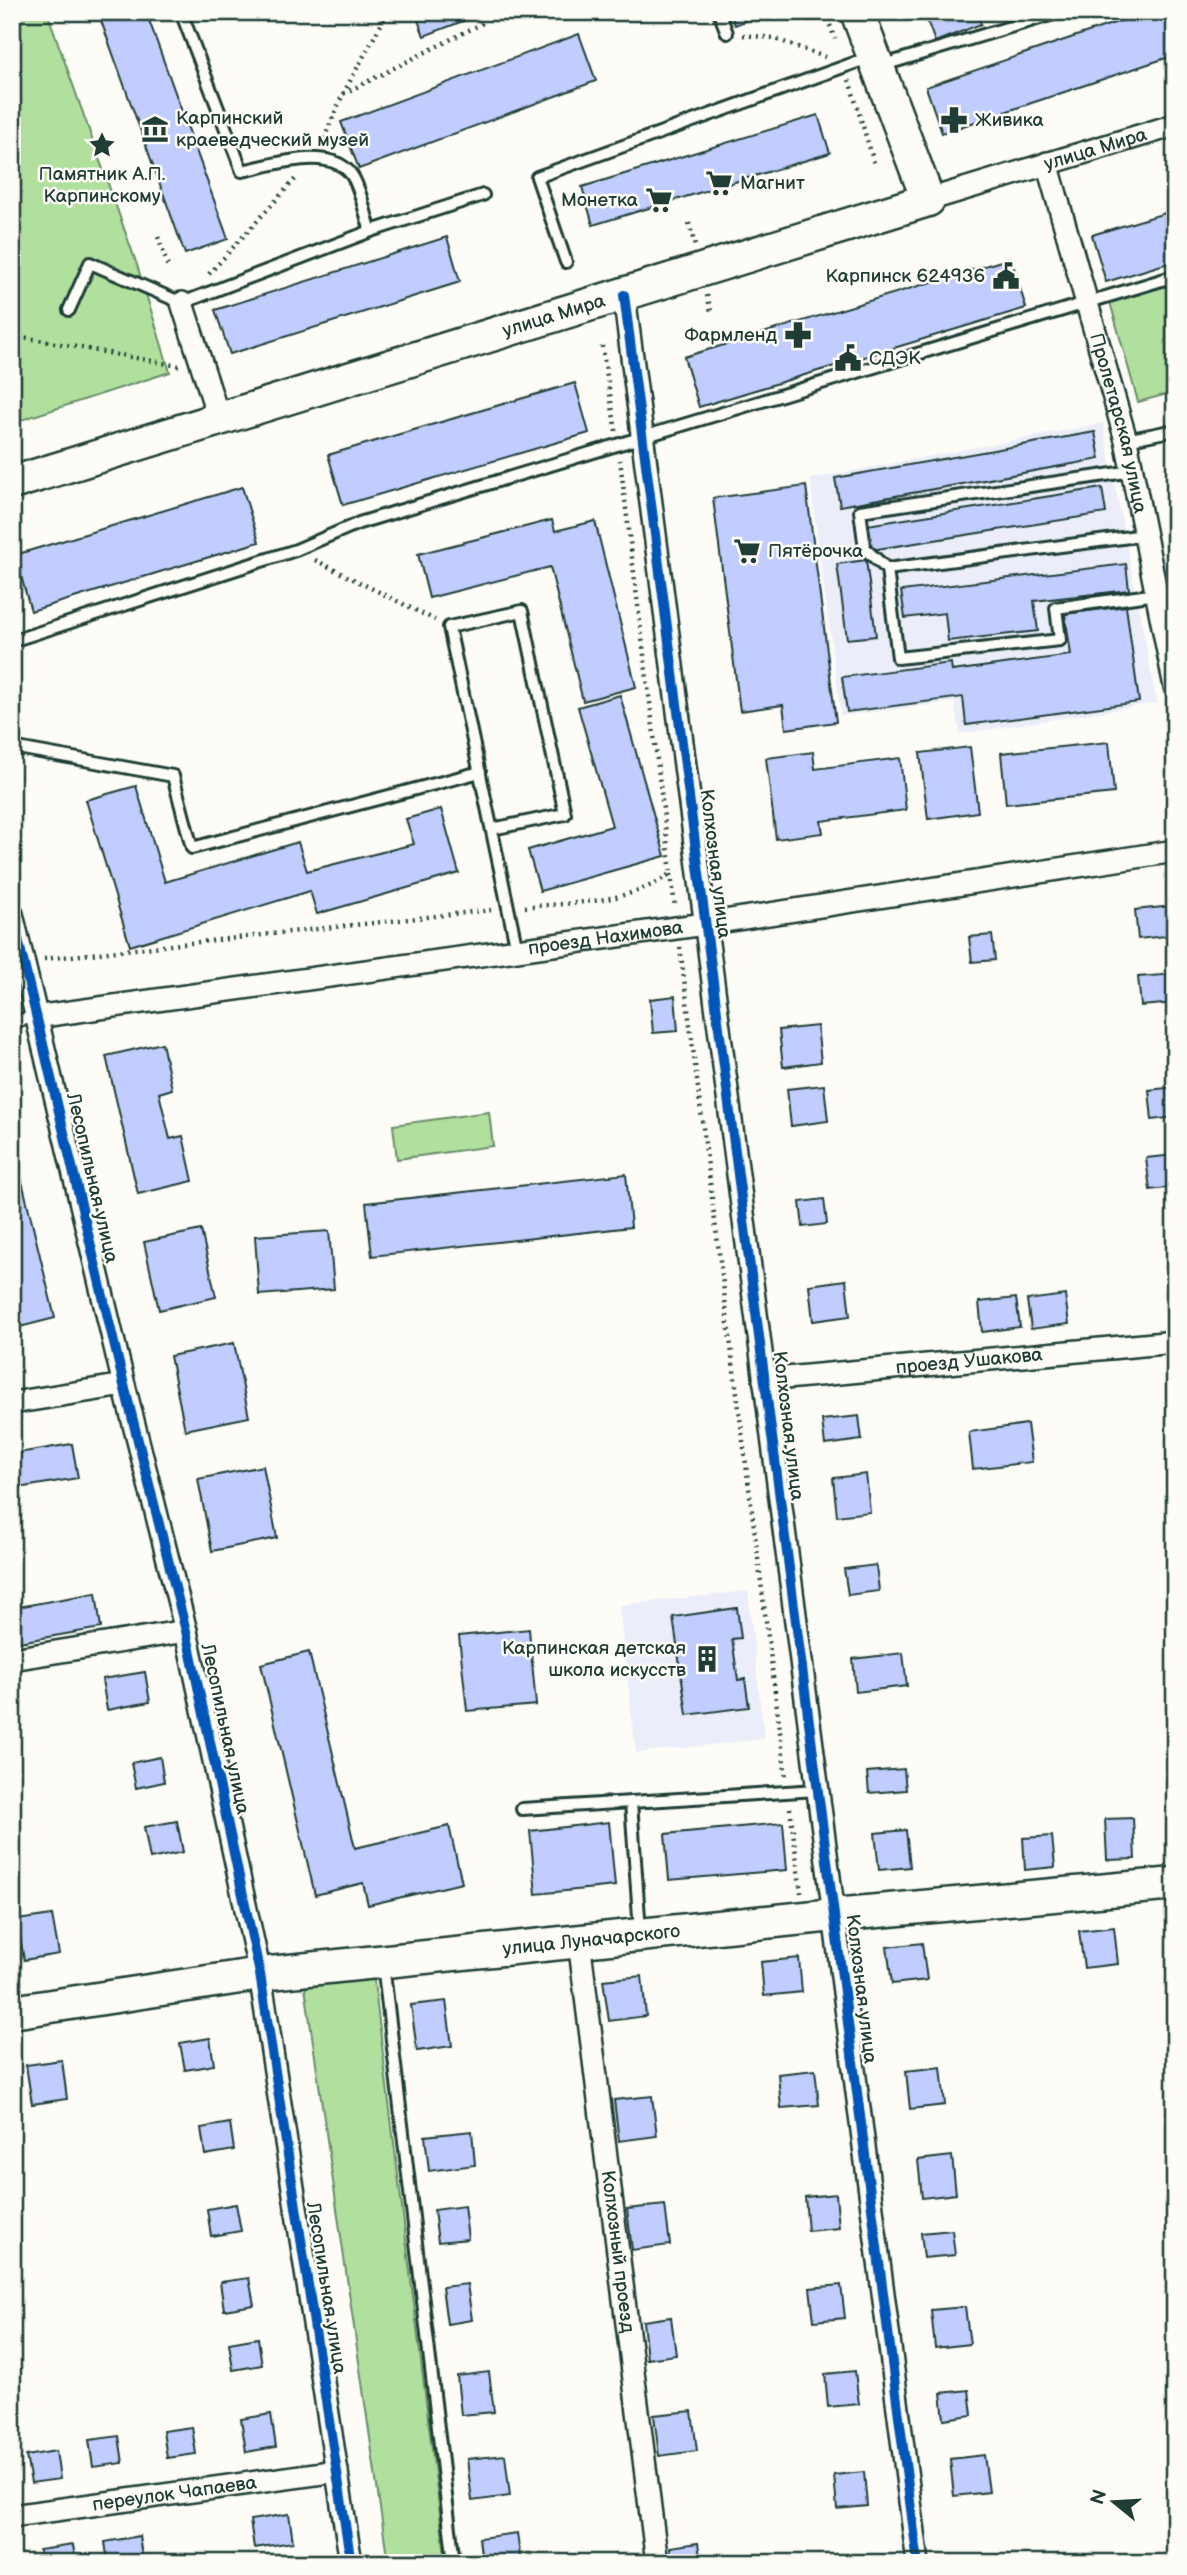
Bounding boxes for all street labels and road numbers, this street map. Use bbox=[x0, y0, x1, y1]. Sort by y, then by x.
street label: улица Мира bbox=[1041, 123, 1150, 176]
street label: улица Мира bbox=[500, 289, 608, 342]
street label: Пролетарская улица bbox=[1085, 330, 1152, 515]
street label: Колхозная улица bbox=[694, 788, 736, 940]
street label: проезд Нахимова bbox=[527, 916, 685, 960]
street label: Лесопильная улица bbox=[61, 1090, 123, 1265]
street label: проезд Ушакова bbox=[895, 1343, 1044, 1379]
street label: Колхозная улица bbox=[767, 1350, 809, 1502]
street label: Лесопильная улица bbox=[195, 1641, 254, 1816]
street label: Колхозная улица bbox=[840, 1913, 882, 2065]
street label: улица Луначарского bbox=[501, 1919, 681, 1960]
street label: Колхозный проезд bbox=[596, 2169, 640, 2335]
street label: Лесопильная улица bbox=[301, 2199, 351, 2376]
street label: переулок Чапаева bbox=[91, 2471, 258, 2516]

